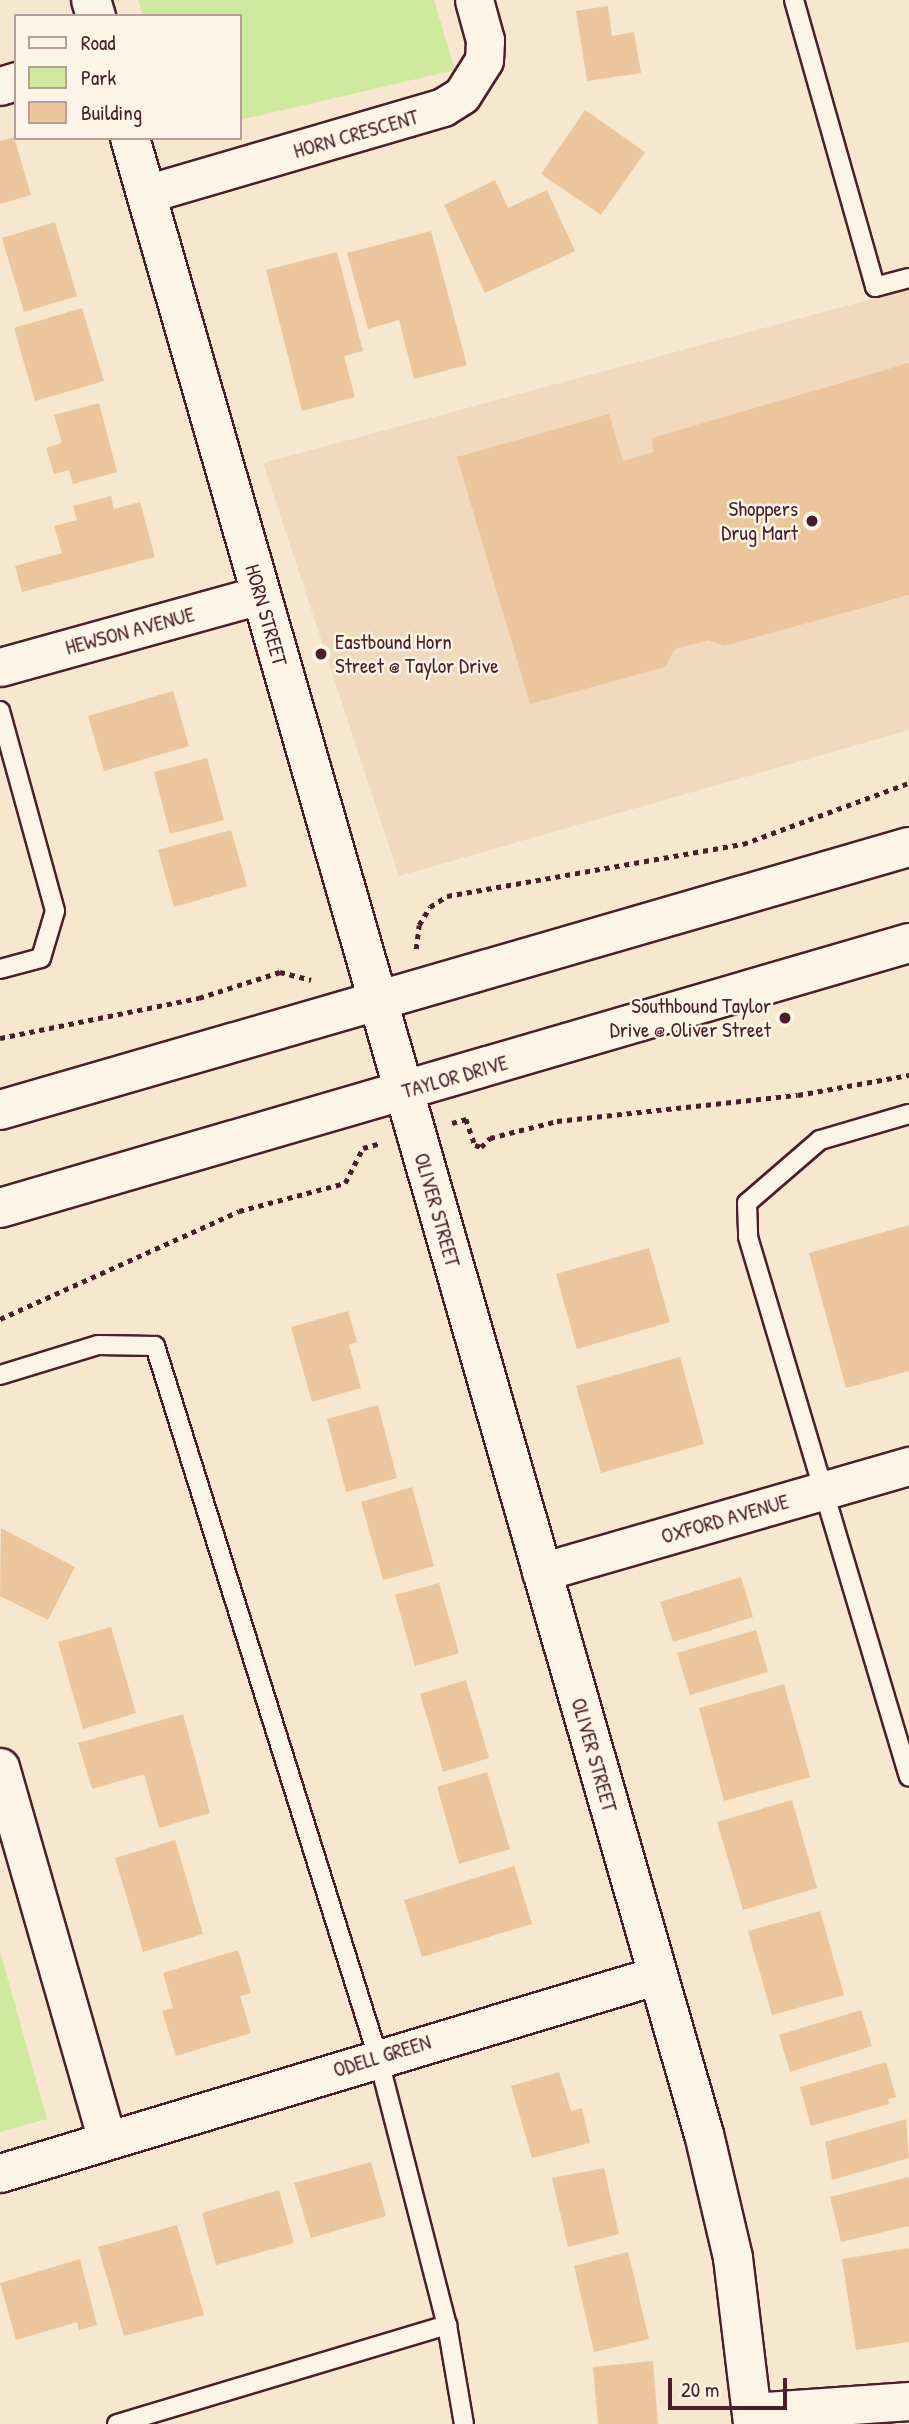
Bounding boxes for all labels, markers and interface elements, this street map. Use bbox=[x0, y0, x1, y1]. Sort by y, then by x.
legend bbox=[14, 14, 242, 140]
text: Road bbox=[81, 28, 115, 57]
text: Park bbox=[81, 63, 116, 92]
text: Building bbox=[81, 98, 142, 127]
street label: HORN CRESCENT bbox=[291, 104, 421, 164]
place label: Shoppers Drug Mart bbox=[721, 496, 798, 546]
marker: Shoppers Drug Mart bbox=[804, 513, 820, 529]
street label: HORN STREET bbox=[239, 561, 293, 669]
street label: HEWSON AVENUE bbox=[63, 602, 197, 660]
place label: Eastbound Horn Street @ Taylor Drive bbox=[335, 629, 499, 679]
marker: Eastbound Horn Street @ Taylor Drive bbox=[313, 646, 329, 662]
place label: Southbound Taylor Drive @ Oliver Street bbox=[610, 993, 771, 1043]
marker: Southbound Taylor Drive @ Oliver Street bbox=[777, 1010, 793, 1026]
street label: TAYLOR DRIVE bbox=[399, 1050, 511, 1104]
street label: OLIVER STREET bbox=[409, 1150, 465, 1270]
street label: OXFORD AVENUE bbox=[658, 1489, 792, 1549]
street label: OLIVER STREET bbox=[566, 1695, 622, 1815]
street label: ODELL GREEN bbox=[330, 2029, 434, 2083]
scale bar bbox=[671, 2364, 790, 2408]
text: 20 m bbox=[681, 2375, 719, 2404]

